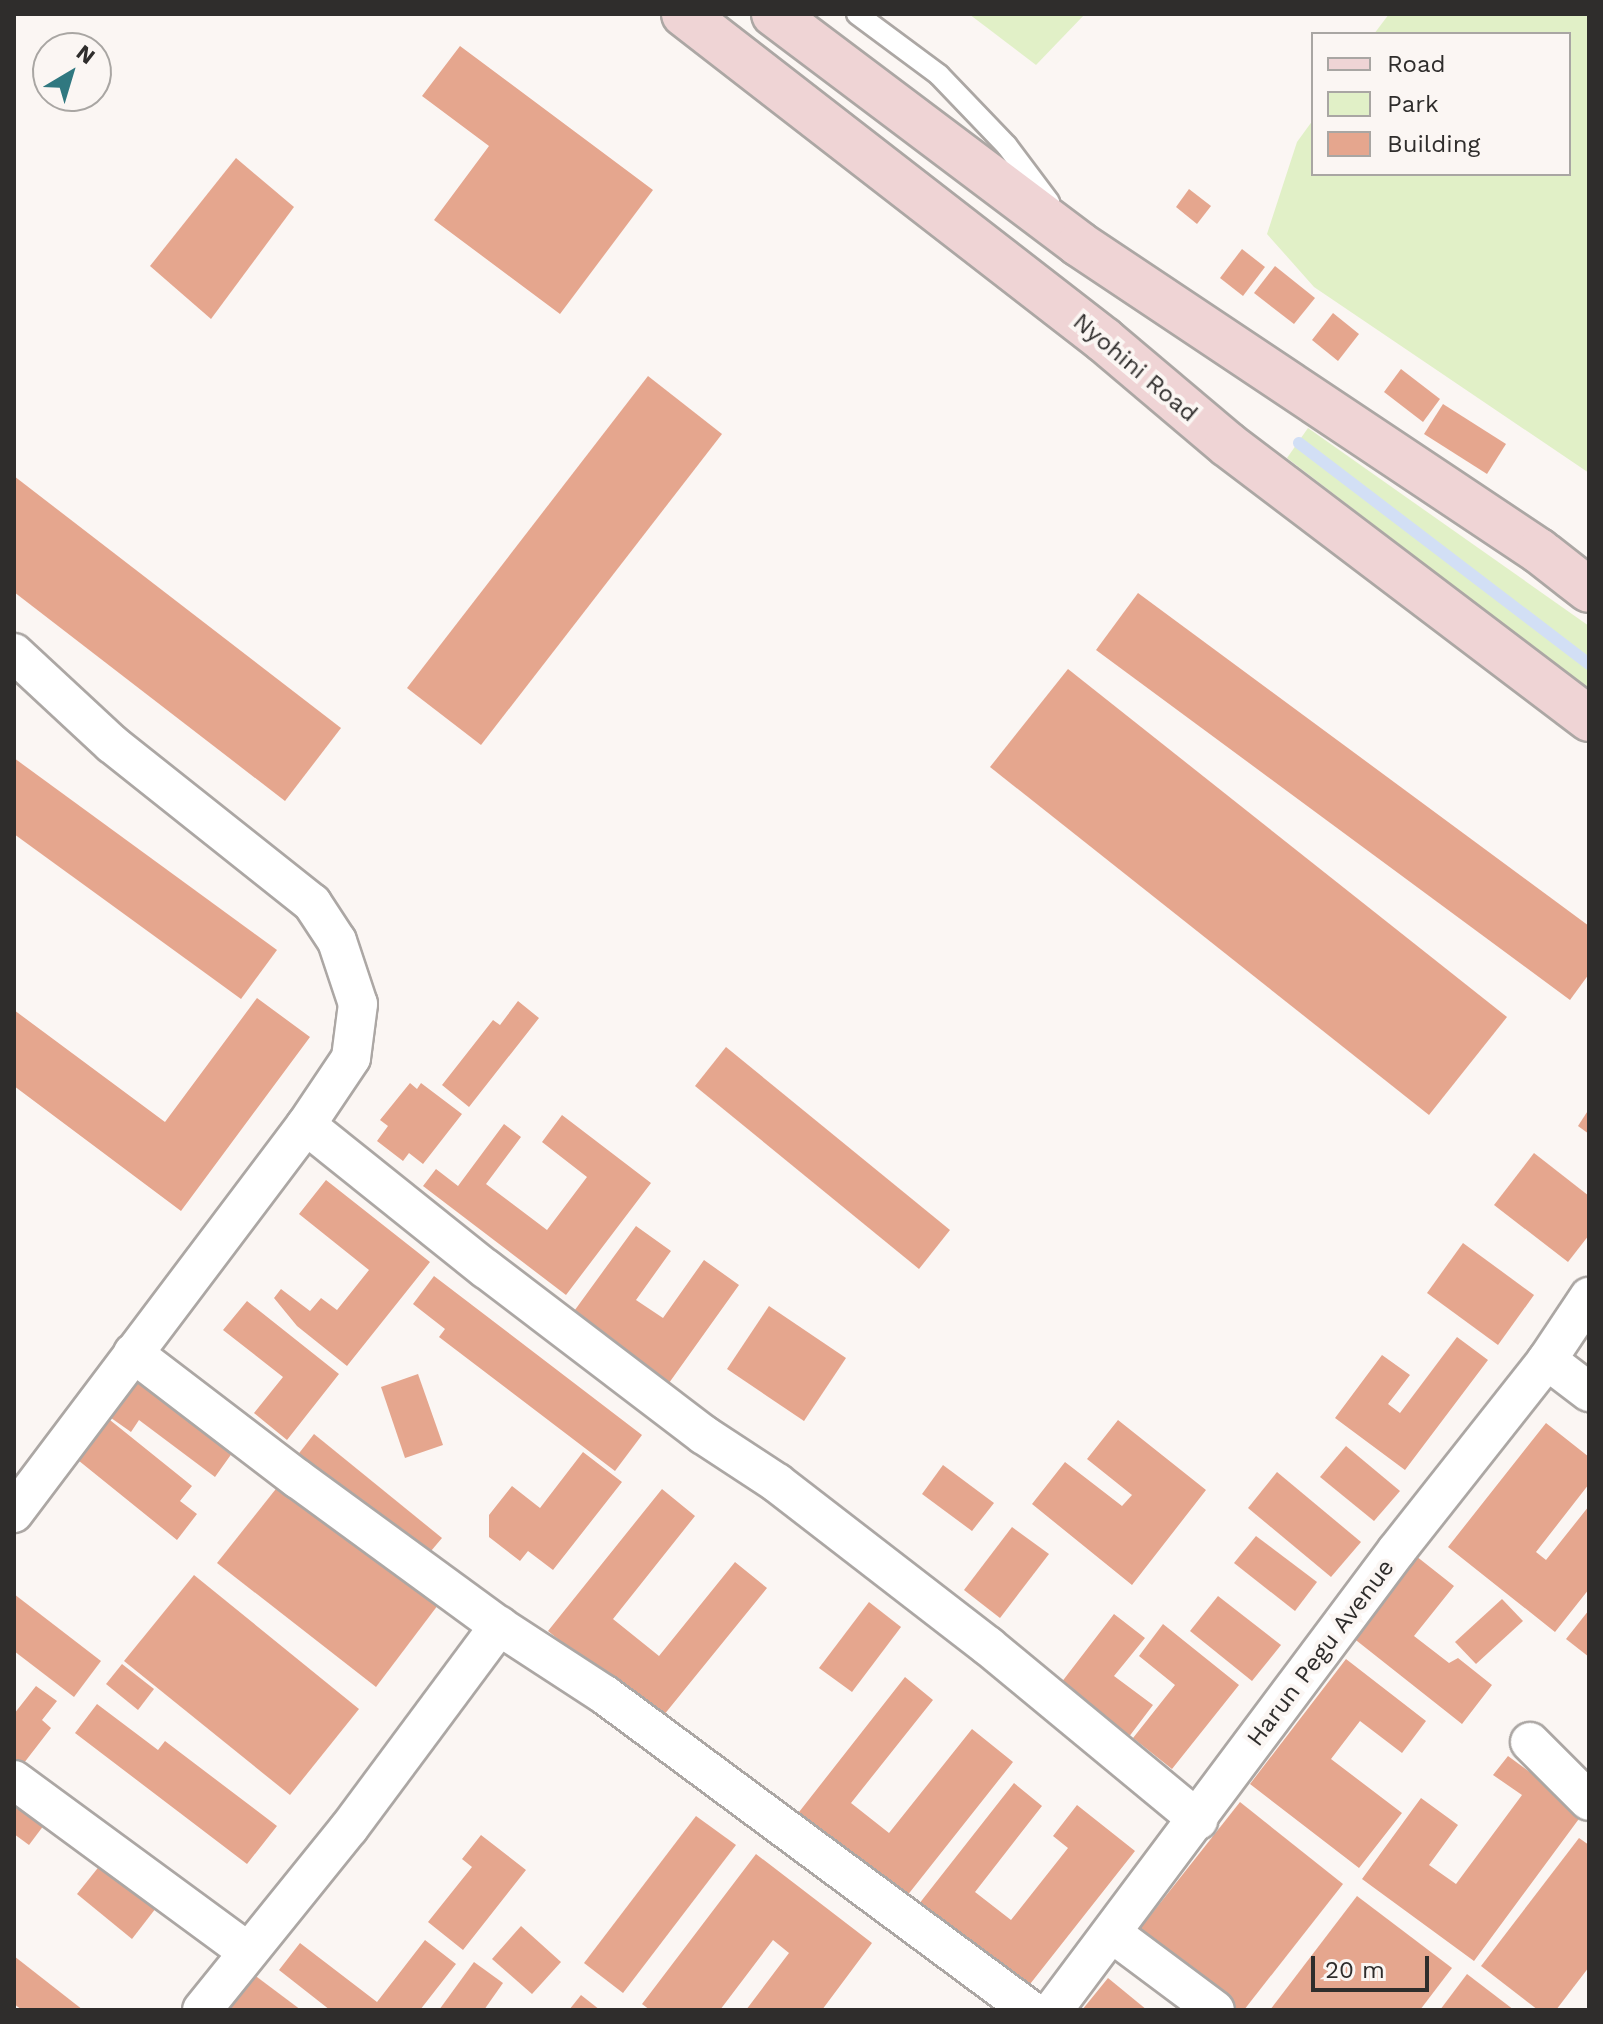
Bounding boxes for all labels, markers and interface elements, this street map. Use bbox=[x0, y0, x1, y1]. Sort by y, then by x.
north arrow bbox=[32, 32, 112, 112]
legend bbox=[1311, 32, 1571, 176]
text: N bbox=[72, 39, 100, 69]
text: Road bbox=[1387, 50, 1446, 78]
text: Park bbox=[1387, 90, 1439, 118]
text: Building bbox=[1387, 130, 1480, 158]
street label: Nyohini Road bbox=[1067, 308, 1203, 428]
street label: Harun Pegu Avenue bbox=[1241, 1553, 1401, 1753]
scale bar bbox=[1315, 1940, 1433, 1990]
text: 20 m bbox=[1325, 1956, 1385, 1984]

